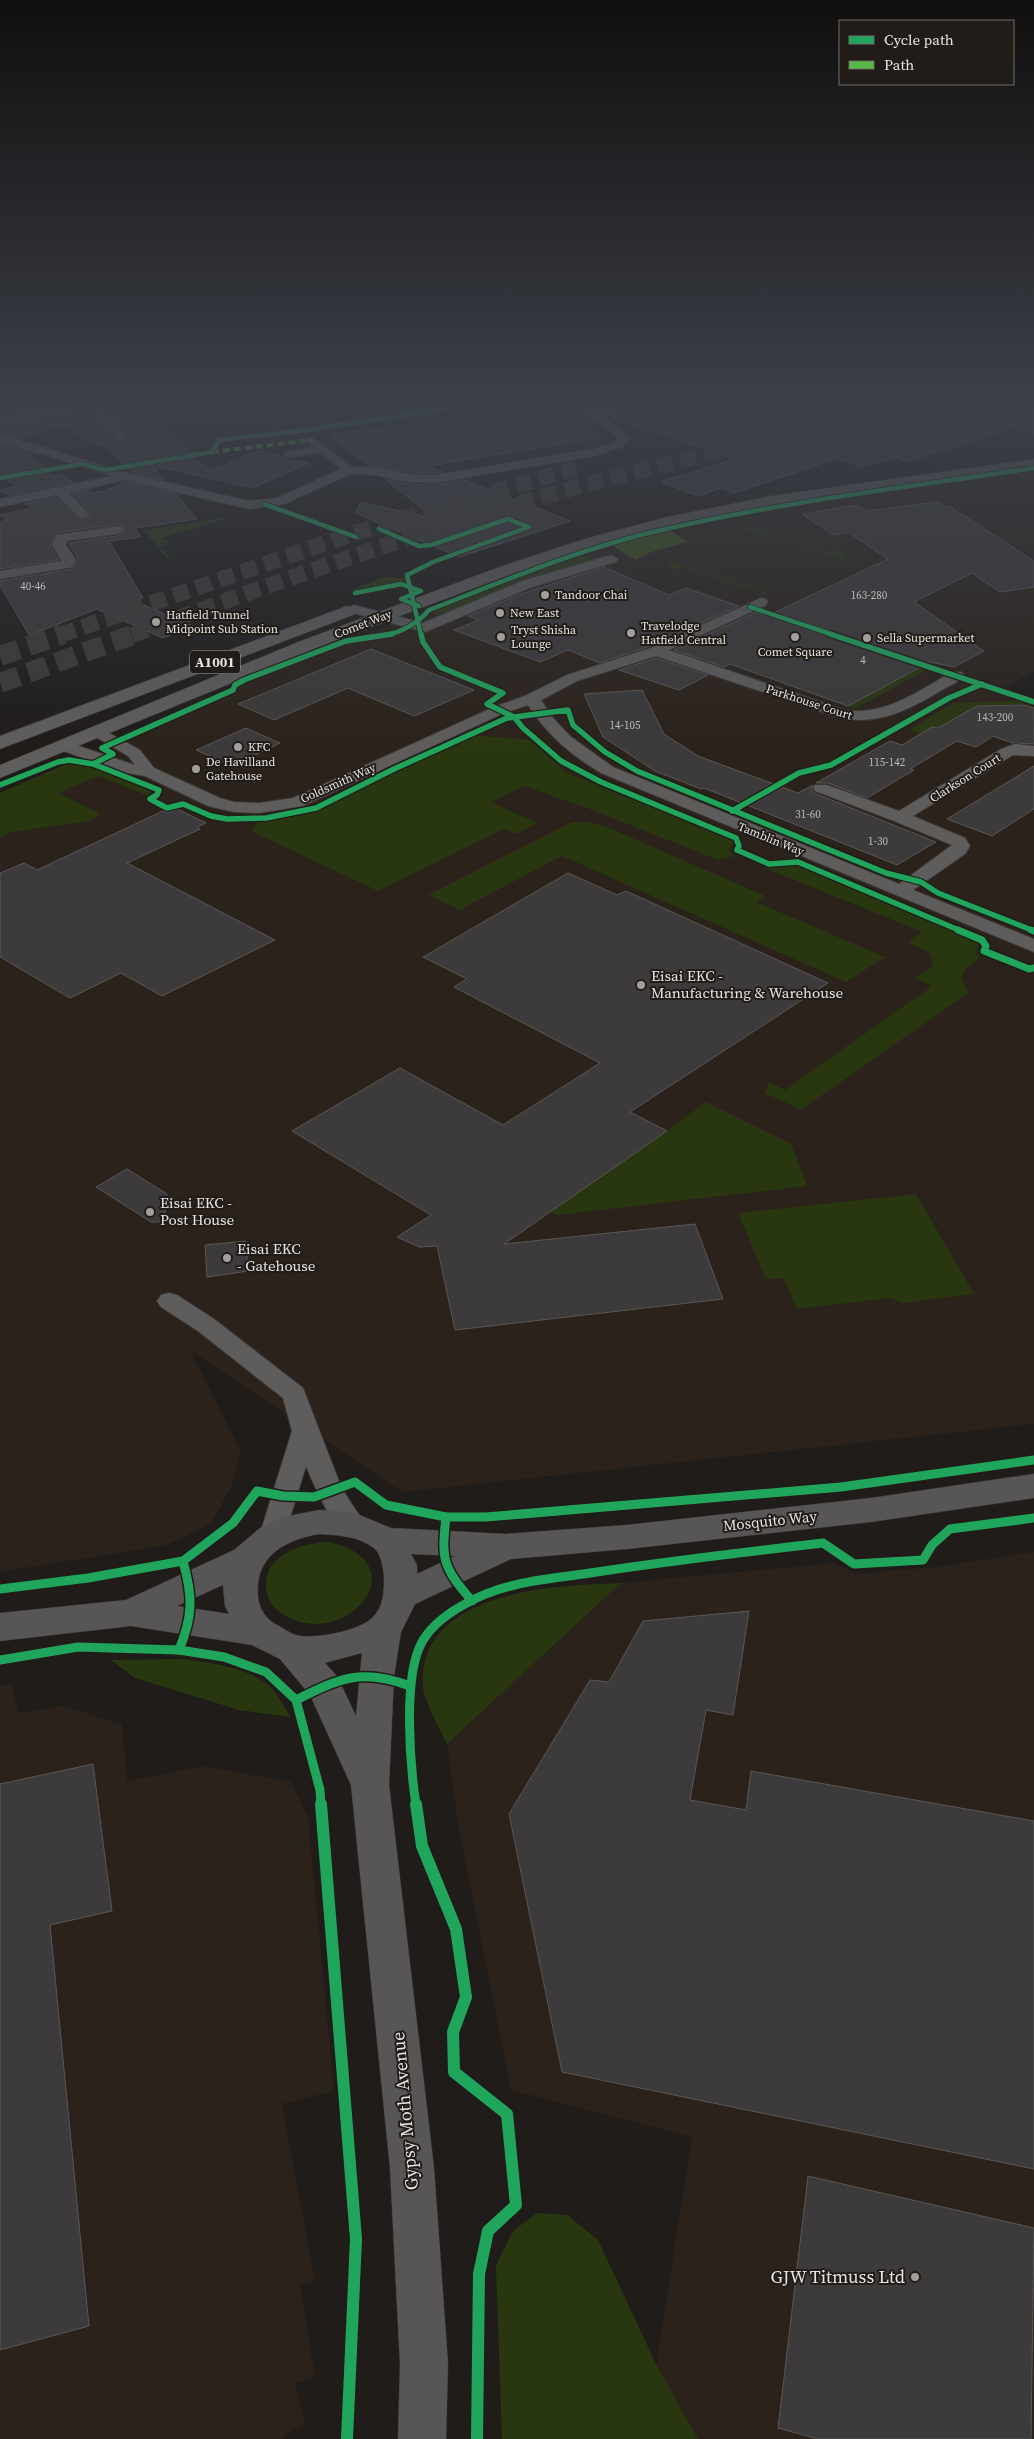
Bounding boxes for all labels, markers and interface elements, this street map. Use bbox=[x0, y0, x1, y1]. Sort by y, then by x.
legend bbox=[839, 20, 1014, 85]
text: Cycle path bbox=[884, 29, 954, 50]
text: Path bbox=[884, 54, 914, 75]
house number: 40-46 bbox=[20, 579, 46, 594]
place label: Tandoor Chai bbox=[555, 587, 628, 603]
house number: 163-280 bbox=[851, 588, 888, 603]
marker: Tandoor Chai bbox=[539, 589, 551, 601]
street label: Comet Way bbox=[332, 605, 395, 642]
place label: New East bbox=[510, 605, 559, 621]
place label: Hatfield Tunnel Midpoint Sub Station bbox=[166, 607, 278, 637]
marker: New East bbox=[494, 607, 506, 619]
marker: Hatfield Tunnel Midpoint Sub Station bbox=[150, 616, 162, 628]
place label: Travelodge Hatfield Central bbox=[641, 618, 727, 648]
place label: Tryst Shisha Lounge bbox=[511, 622, 577, 652]
marker: Travelodge Hatfield Central bbox=[625, 627, 637, 639]
place label: Sella Supermarket bbox=[877, 630, 974, 646]
marker: Tryst Shisha Lounge bbox=[495, 631, 507, 643]
marker: Comet Square bbox=[789, 631, 801, 643]
marker: Sella Supermarket bbox=[861, 632, 873, 644]
place label: Comet Square bbox=[758, 644, 832, 660]
road number: A1001 bbox=[190, 650, 240, 674]
house number: 4 bbox=[860, 653, 866, 668]
street label: Parkhouse Court bbox=[764, 681, 854, 723]
house number: 143-200 bbox=[977, 710, 1014, 725]
house number: 14-105 bbox=[610, 718, 641, 733]
place label: KFC bbox=[248, 739, 271, 755]
marker: KFC bbox=[232, 741, 244, 753]
street label: Clarkson Court bbox=[927, 750, 1003, 806]
place label: De Havilland Gatehouse bbox=[206, 754, 276, 784]
house number: 115-142 bbox=[869, 755, 906, 770]
street label: Goldsmith Way bbox=[298, 759, 379, 807]
marker: De Havilland Gatehouse bbox=[190, 763, 202, 775]
house number: 31-60 bbox=[795, 807, 821, 822]
street label: Tamblin Way bbox=[735, 818, 807, 860]
house number: 1-30 bbox=[868, 834, 888, 849]
place label: Eisai EKC - Manufacturing & Warehouse bbox=[651, 965, 843, 1003]
marker: Eisai EKC - Manufacturing & Warehouse bbox=[635, 979, 647, 991]
place label: Eisai EKC - Post House bbox=[160, 1192, 235, 1230]
marker: Eisai EKC - Post House bbox=[144, 1206, 156, 1218]
place label: Eisai EKC - Gatehouse bbox=[237, 1238, 316, 1276]
marker: Eisai EKC - Gatehouse bbox=[221, 1252, 233, 1264]
street label: Mosquito Way bbox=[722, 1505, 818, 1536]
street label: Gypsy Moth Avenue bbox=[385, 2031, 424, 2191]
place label: GJW Titmuss Ltd bbox=[770, 2264, 905, 2289]
marker: GJW Titmuss Ltd bbox=[909, 2271, 921, 2283]

